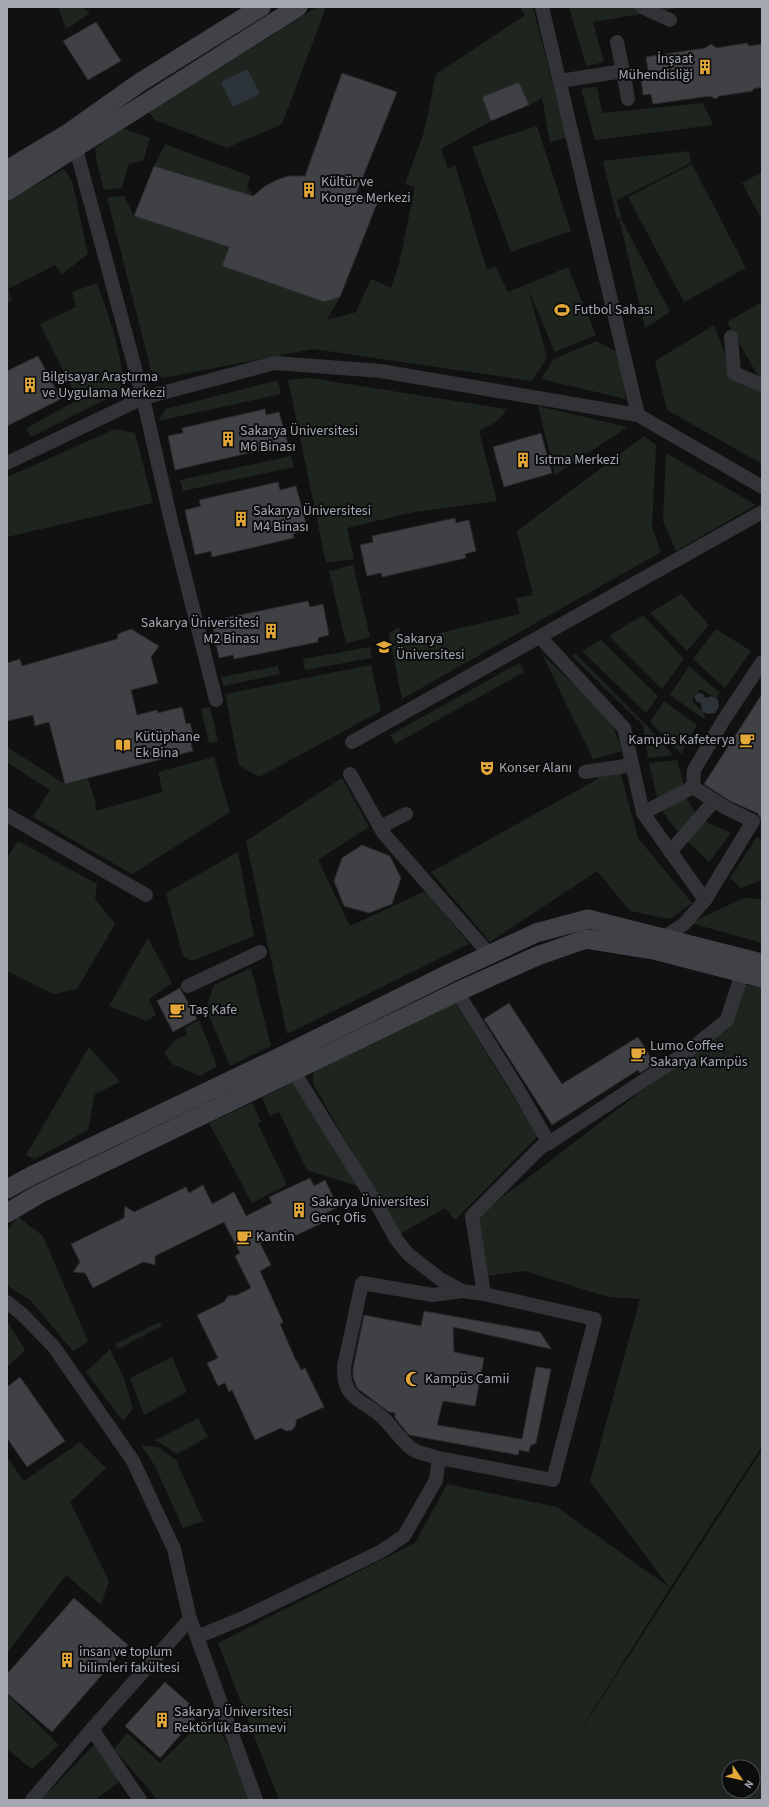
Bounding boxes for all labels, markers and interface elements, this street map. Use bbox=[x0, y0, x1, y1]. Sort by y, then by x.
place label: İnşaat Mühendisliği bbox=[618, 49, 693, 85]
building icon: İnşaat Mühendisliği bbox=[696, 58, 714, 76]
place label: Kültür ve Kongre Merkezi bbox=[321, 172, 411, 208]
building icon: Kültür ve Kongre Merkezi bbox=[300, 181, 318, 199]
place label: Futbol Sahası bbox=[574, 300, 653, 320]
sports icon: Futbol Sahası bbox=[553, 301, 571, 319]
place label: Bilgisayar Araştırma ve Uygulama Merkezi bbox=[42, 367, 166, 403]
building icon: Bilgisayar Araştırma ve Uygulama Merkezi bbox=[21, 376, 39, 394]
place label: Sakarya Üniversitesi M6 Binası bbox=[240, 421, 358, 457]
building icon: Sakarya Üniversitesi M6 Binası bbox=[219, 430, 237, 448]
place label: Isıtma Merkezi bbox=[535, 450, 619, 470]
building icon: Isıtma Merkezi bbox=[514, 451, 532, 469]
place label: Sakarya Üniversitesi M4 Binası bbox=[253, 501, 371, 537]
building icon: Sakarya Üniversitesi M4 Binası bbox=[232, 510, 250, 528]
place label: Sakarya Üniversitesi M2 Binası bbox=[141, 613, 259, 649]
building icon: Sakarya Üniversitesi M2 Binası bbox=[262, 622, 280, 640]
place label: Sakarya Üniversitesi bbox=[396, 629, 464, 665]
school or university icon: Sakarya Üniversitesi bbox=[375, 638, 393, 656]
place label: Kütüphane Ek Bina bbox=[135, 727, 200, 763]
place label: Kampüs Kafeterya bbox=[628, 730, 735, 750]
cafe icon: Kampüs Kafeterya bbox=[738, 731, 756, 749]
library icon: Kütüphane Ek Bina bbox=[114, 736, 132, 754]
place label: Konser Alanı bbox=[499, 758, 572, 778]
theatre icon: Konser Alanı bbox=[478, 759, 496, 777]
place label: Taş Kafe bbox=[189, 1000, 237, 1020]
cafe icon: Taş Kafe bbox=[168, 1001, 186, 1019]
place label: Lumo Coffee Sakarya Kampüs bbox=[650, 1036, 748, 1072]
cafe icon: Lumo Coffee Sakarya Kampüs bbox=[629, 1045, 647, 1063]
place label: Sakarya Üniversitesi Genç Ofis bbox=[311, 1192, 429, 1228]
building icon: Sakarya Üniversitesi Genç Ofis bbox=[290, 1201, 308, 1219]
place label: Kantin bbox=[256, 1227, 295, 1247]
cafe icon: Kantin bbox=[235, 1228, 253, 1246]
place label: Kampüs Camii bbox=[425, 1369, 509, 1389]
mosque icon: Kampüs Camii bbox=[404, 1370, 422, 1388]
place label: insan ve toplum bilimleri fakültesi bbox=[79, 1642, 180, 1678]
building icon: insan ve toplum bilimleri fakültesi bbox=[58, 1651, 76, 1669]
place label: Sakarya Üniversitesi Rektörlük Basımevi bbox=[174, 1702, 292, 1738]
building icon: Sakarya Üniversitesi Rektörlük Basımevi bbox=[153, 1711, 171, 1729]
north arrow bbox=[721, 1759, 761, 1799]
text: N bbox=[741, 1777, 757, 1792]

